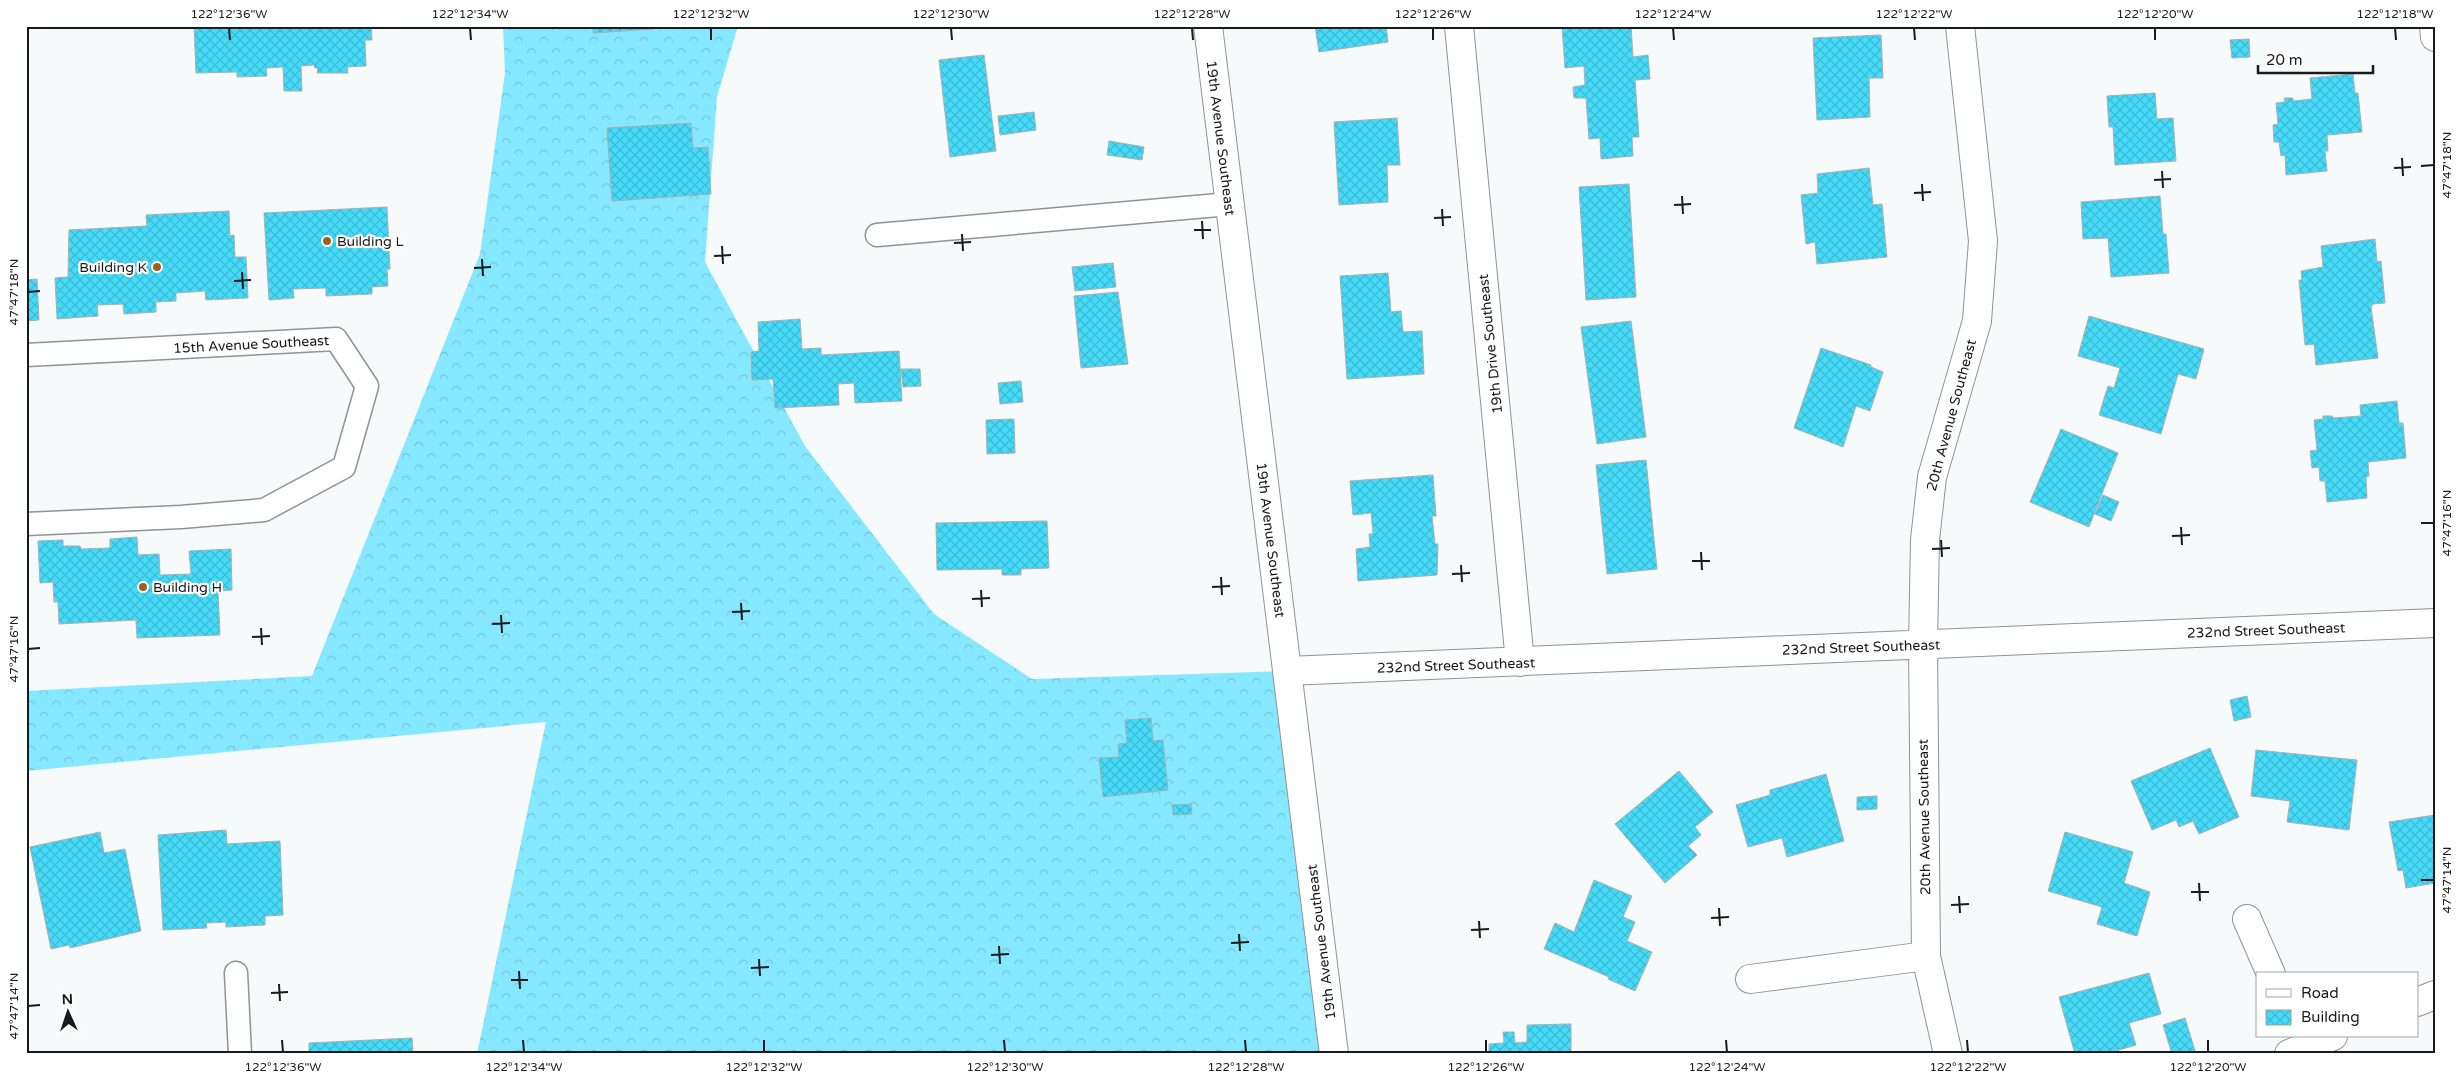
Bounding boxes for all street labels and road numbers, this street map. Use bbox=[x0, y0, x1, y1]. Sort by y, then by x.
street label: 19th Avenue Southeast bbox=[1203, 60, 1239, 217]
street label: 19th Drive Southeast bbox=[1475, 273, 1506, 415]
street label: 15th Avenue Southeast bbox=[173, 332, 330, 357]
street label: 20th Avenue Southeast bbox=[1923, 337, 1980, 493]
street label: 19th Avenue Southeast bbox=[1253, 462, 1289, 619]
street label: 232nd Street Southeast bbox=[2187, 619, 2346, 642]
street label: 232nd Street Southeast bbox=[1782, 636, 1941, 659]
street label: 232nd Street Southeast bbox=[1377, 654, 1536, 677]
street label: 20th Avenue Southeast bbox=[1915, 738, 1934, 895]
street label: 19th Avenue Southeast bbox=[1303, 863, 1339, 1020]

